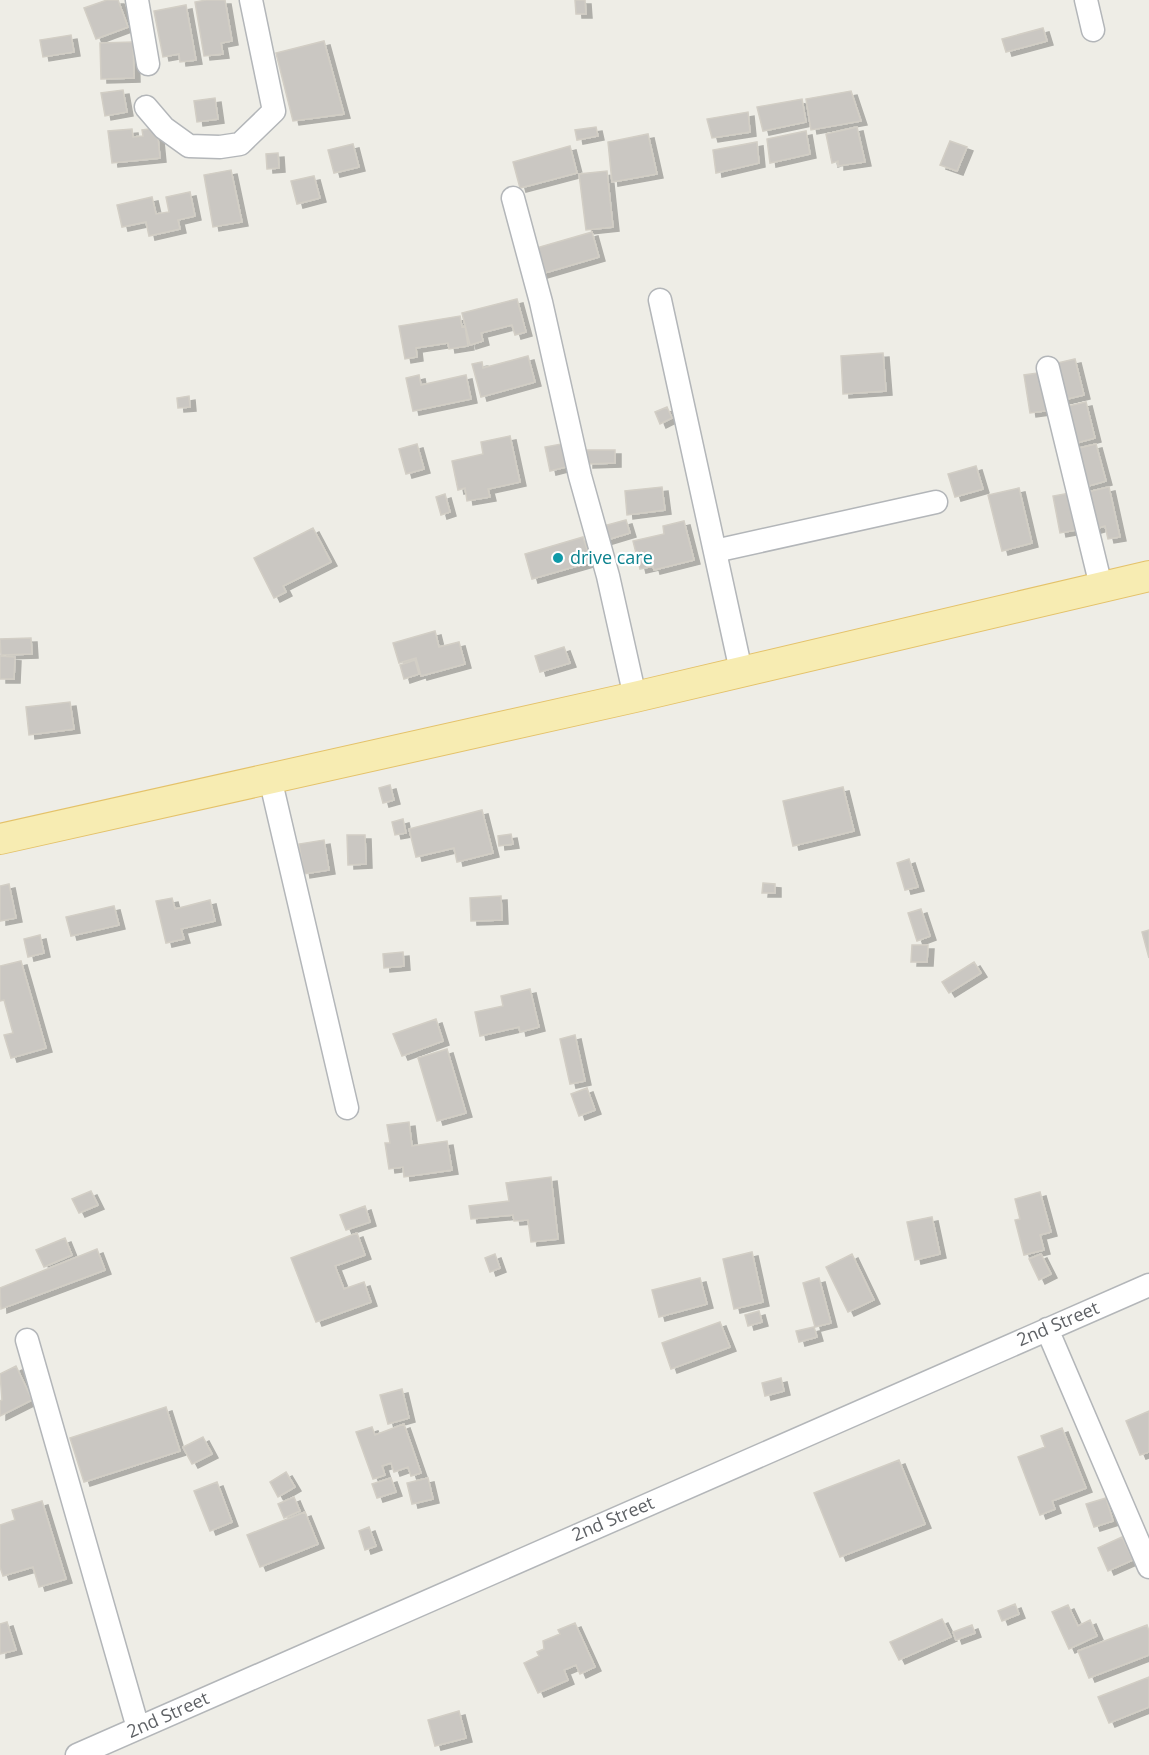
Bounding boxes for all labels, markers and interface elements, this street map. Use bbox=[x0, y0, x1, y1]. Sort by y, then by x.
place label: drive care bbox=[570, 545, 653, 569]
marker: drive care bbox=[551, 551, 565, 565]
street label: 2nd Street bbox=[1013, 1295, 1102, 1351]
street label: 2nd Street bbox=[568, 1490, 657, 1546]
street label: 2nd Street bbox=[123, 1685, 212, 1743]

